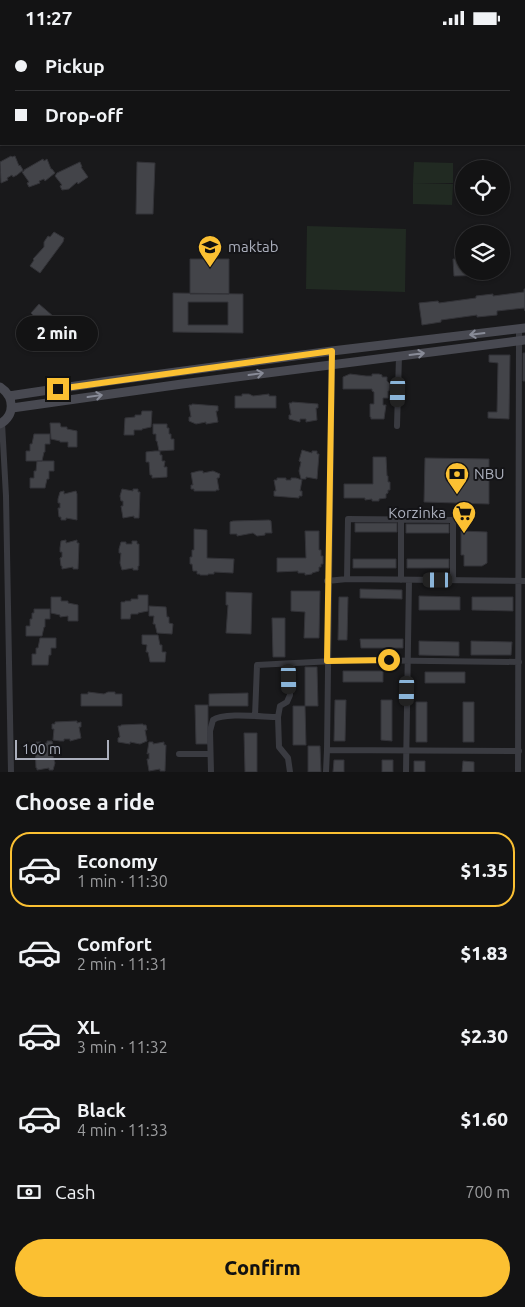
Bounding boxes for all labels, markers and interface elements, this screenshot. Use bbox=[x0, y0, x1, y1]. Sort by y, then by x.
text: 11:27 bbox=[25, 7, 73, 29]
text: Pickup bbox=[45, 55, 105, 77]
text: Drop-off bbox=[45, 104, 123, 126]
map controls bbox=[455, 160, 510, 280]
button: locate bbox=[455, 160, 510, 215]
button: layers bbox=[455, 225, 510, 280]
school or university icon: maktab bbox=[197, 234, 223, 268]
place label: maktab bbox=[228, 238, 279, 255]
callout: 2 min bbox=[17, 317, 99, 351]
text: 2 min bbox=[37, 324, 77, 342]
one-way arrow bbox=[469, 329, 485, 339]
one-way arrow bbox=[409, 348, 425, 358]
one-way arrow bbox=[247, 369, 263, 379]
car bbox=[390, 377, 405, 407]
route end bbox=[47, 378, 69, 400]
one-way arrow bbox=[86, 391, 102, 401]
bank icon: NBU bbox=[444, 461, 470, 495]
place label: NBU bbox=[474, 465, 504, 482]
supermarket icon: Korzinka bbox=[451, 500, 477, 534]
place label: Korzinka bbox=[388, 504, 446, 521]
car bbox=[423, 573, 453, 588]
route start bbox=[378, 649, 400, 671]
car bbox=[281, 664, 296, 694]
car bbox=[399, 676, 414, 706]
scale bar bbox=[15, 737, 109, 760]
text: 100 m bbox=[22, 741, 61, 757]
text: Choose a ride bbox=[15, 789, 155, 814]
icon: car bbox=[17, 847, 62, 892]
text: Economy bbox=[77, 850, 158, 872]
text: $1.35 bbox=[460, 859, 508, 881]
text: 1 min · 11:30 bbox=[77, 872, 168, 890]
icon: car bbox=[17, 930, 62, 975]
text: Comfort bbox=[77, 933, 152, 955]
text: $1.83 bbox=[460, 942, 508, 964]
text: 2 min · 11:31 bbox=[77, 955, 168, 973]
icon: car bbox=[17, 1013, 62, 1058]
text: XL bbox=[77, 1016, 100, 1038]
text: $2.30 bbox=[460, 1025, 508, 1047]
text: 3 min · 11:32 bbox=[77, 1038, 168, 1056]
icon: car bbox=[17, 1096, 62, 1141]
text: Black bbox=[77, 1099, 126, 1121]
text: $1.60 bbox=[460, 1108, 508, 1130]
text: 4 min · 11:33 bbox=[77, 1121, 168, 1139]
icon: cash bbox=[15, 1178, 43, 1206]
text: Cash bbox=[55, 1181, 96, 1203]
text: 700 m bbox=[465, 1183, 510, 1201]
button: Confirm bbox=[15, 1239, 510, 1297]

